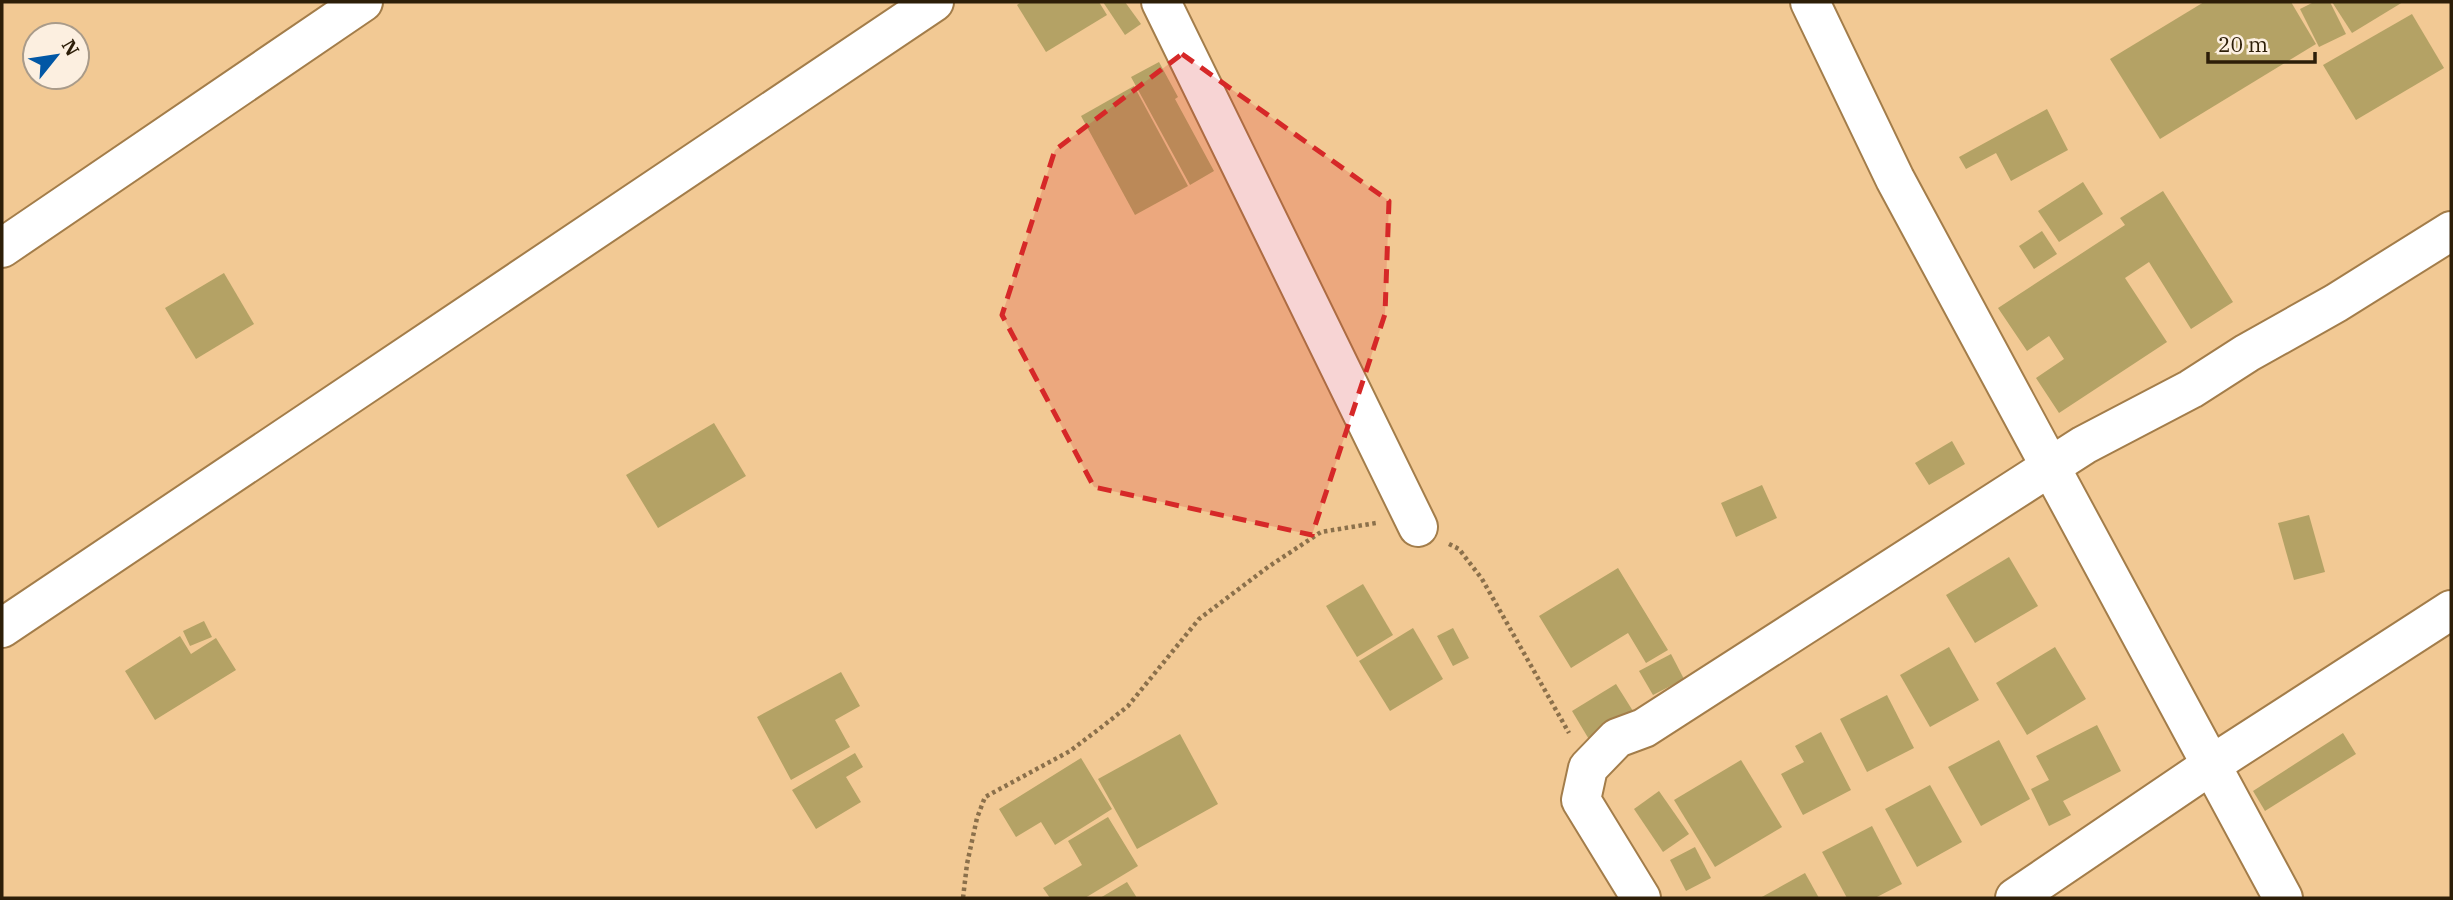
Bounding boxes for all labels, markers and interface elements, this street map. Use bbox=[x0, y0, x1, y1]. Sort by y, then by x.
north arrow bbox=[21, 21, 91, 91]
scale bar bbox=[2208, 21, 2315, 65]
text: 20 m bbox=[2218, 30, 2268, 58]
text: N bbox=[57, 35, 85, 60]

